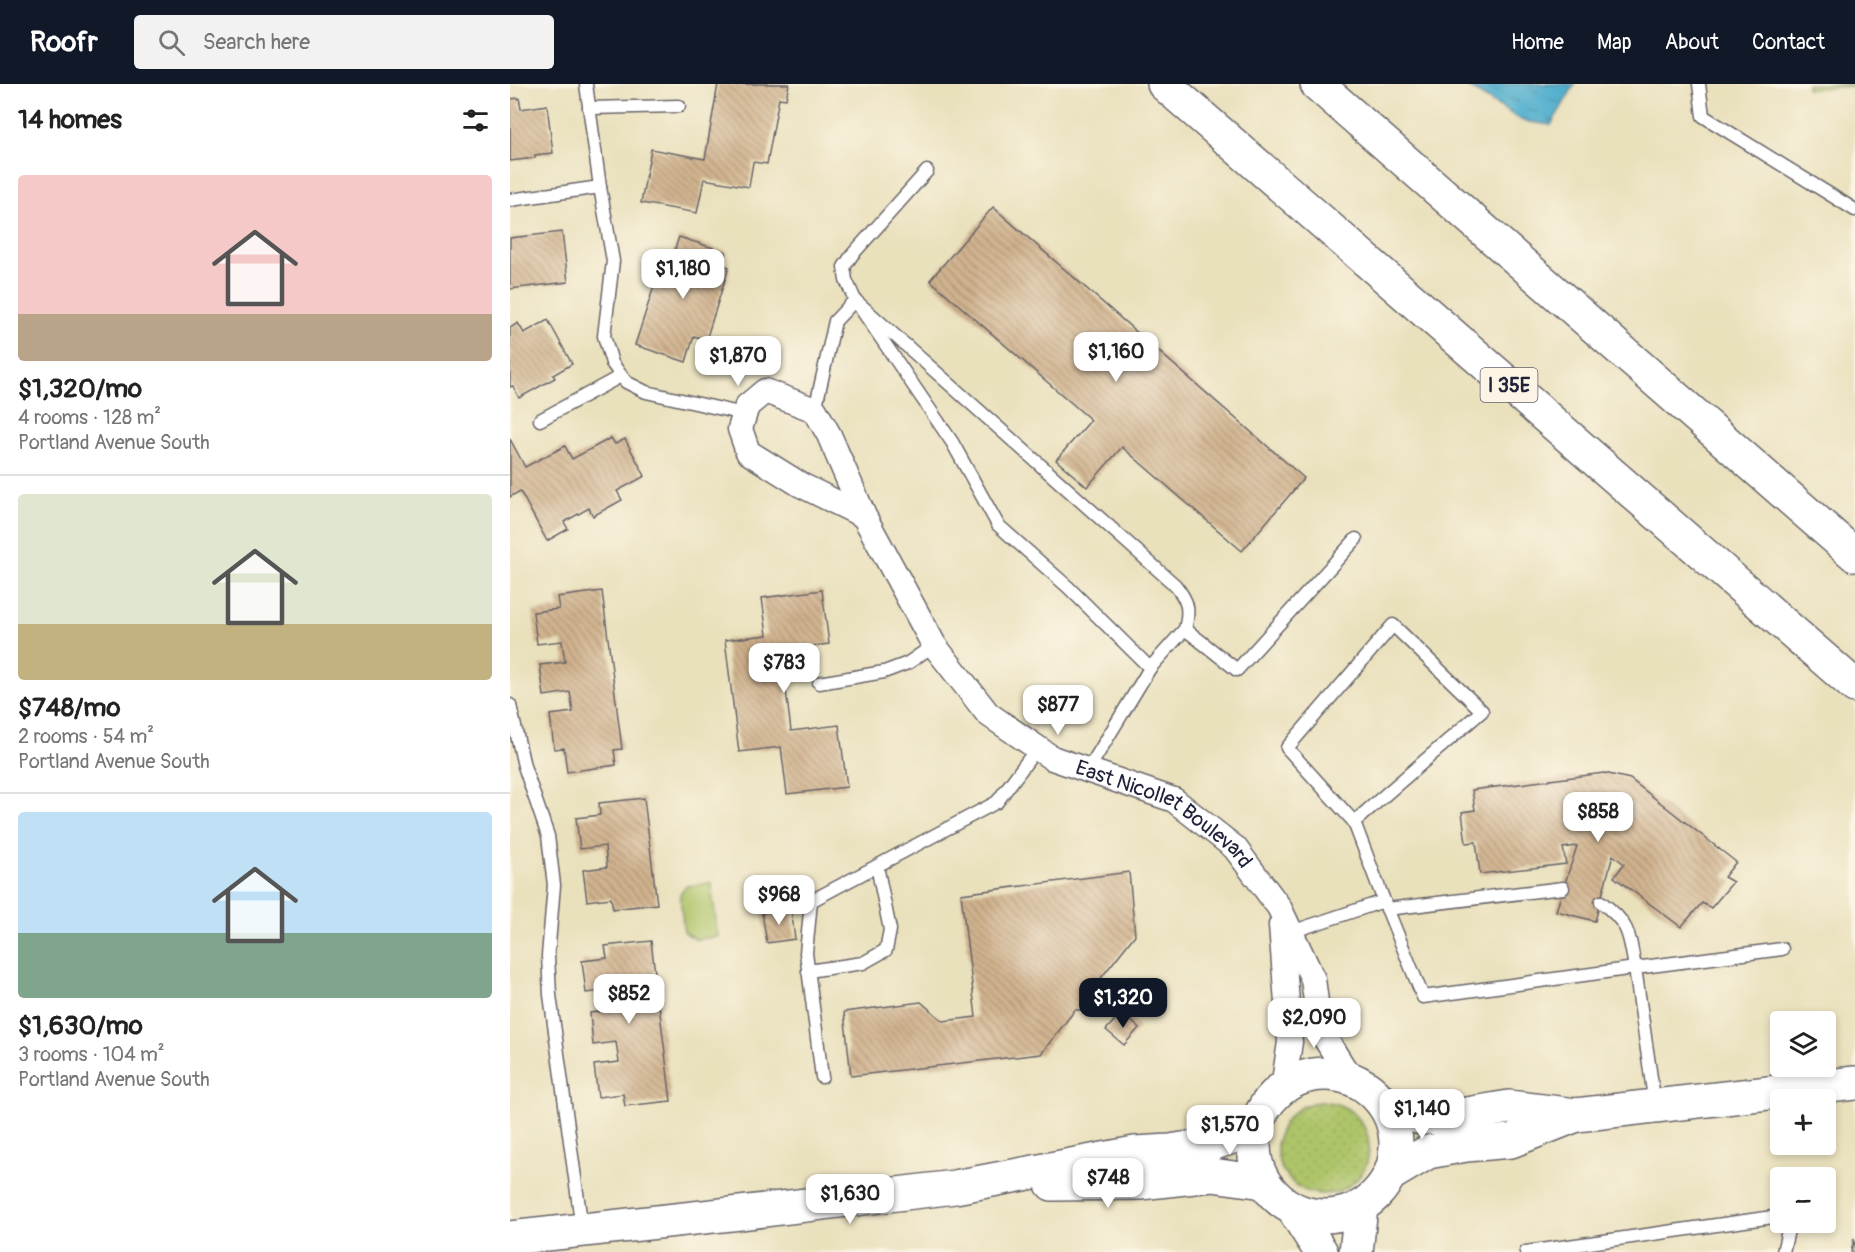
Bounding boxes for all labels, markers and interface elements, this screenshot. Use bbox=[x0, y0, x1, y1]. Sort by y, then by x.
search box bbox=[134, 15, 554, 69]
text: Roofr bbox=[30, 25, 98, 60]
icon: search bbox=[155, 26, 188, 59]
text: Search here bbox=[203, 28, 310, 56]
text: Home bbox=[1511, 29, 1564, 56]
text: Map bbox=[1597, 29, 1632, 56]
text: About bbox=[1665, 29, 1719, 56]
text: Contact bbox=[1752, 29, 1825, 56]
text: 14 homes bbox=[18, 104, 122, 136]
icon: filters bbox=[459, 104, 492, 137]
icon: home bbox=[201, 214, 309, 322]
pin: $1,180 bbox=[634, 249, 732, 300]
text: $1,180 bbox=[655, 256, 711, 281]
pin: $1,160 bbox=[1067, 332, 1165, 383]
pin: $1,870 bbox=[689, 336, 787, 387]
text: $1,160 bbox=[1088, 339, 1144, 364]
text: $1,870 bbox=[709, 343, 767, 368]
road number: I 35E bbox=[1480, 368, 1538, 402]
text: $1,320/mo bbox=[18, 373, 142, 405]
text: 4 rooms · 128 m² bbox=[18, 405, 161, 430]
text: Portland Avenue South bbox=[18, 430, 210, 455]
icon: home bbox=[201, 533, 309, 641]
pin: $783 bbox=[748, 643, 820, 694]
text: $783 bbox=[763, 650, 805, 675]
pin: $877 bbox=[1022, 685, 1094, 736]
text: $748/mo bbox=[18, 692, 120, 724]
text: $877 bbox=[1037, 692, 1079, 717]
text: 2 rooms · 54 m² bbox=[18, 724, 154, 749]
text: Portland Avenue South bbox=[18, 749, 210, 774]
street label: East Nicollet Boulevard bbox=[1072, 754, 1258, 874]
pin: $858 bbox=[1562, 792, 1634, 843]
text: $858 bbox=[1577, 799, 1619, 824]
icon: home bbox=[201, 851, 309, 959]
pin: $968 bbox=[743, 875, 815, 926]
text: $968 bbox=[758, 882, 800, 907]
pin: $852 bbox=[593, 974, 665, 1025]
pin: $1,320 bbox=[1074, 978, 1172, 1029]
text: $852 bbox=[608, 981, 650, 1006]
text: $1,320 bbox=[1093, 985, 1153, 1010]
pin: $2,090 bbox=[1265, 998, 1363, 1049]
text: $2,090 bbox=[1282, 1005, 1346, 1030]
text: $1,630/mo bbox=[18, 1010, 143, 1042]
map controls bbox=[1770, 1011, 1836, 1233]
button: layers bbox=[1770, 1011, 1836, 1077]
text: 3 rooms · 104 m² bbox=[18, 1042, 165, 1067]
text: Portland Avenue South bbox=[18, 1067, 210, 1092]
pin: $1,140 bbox=[1373, 1089, 1471, 1140]
button: + bbox=[1770, 1089, 1836, 1155]
text: $1,140 bbox=[1394, 1096, 1450, 1121]
pin: $1,570 bbox=[1181, 1105, 1279, 1156]
text: $1,570 bbox=[1201, 1112, 1259, 1137]
pin: $748 bbox=[1072, 1158, 1144, 1209]
text: $748 bbox=[1086, 1165, 1130, 1190]
button: − bbox=[1770, 1167, 1836, 1233]
pin: $1,630 bbox=[801, 1174, 899, 1225]
text: $1,630 bbox=[820, 1181, 880, 1206]

